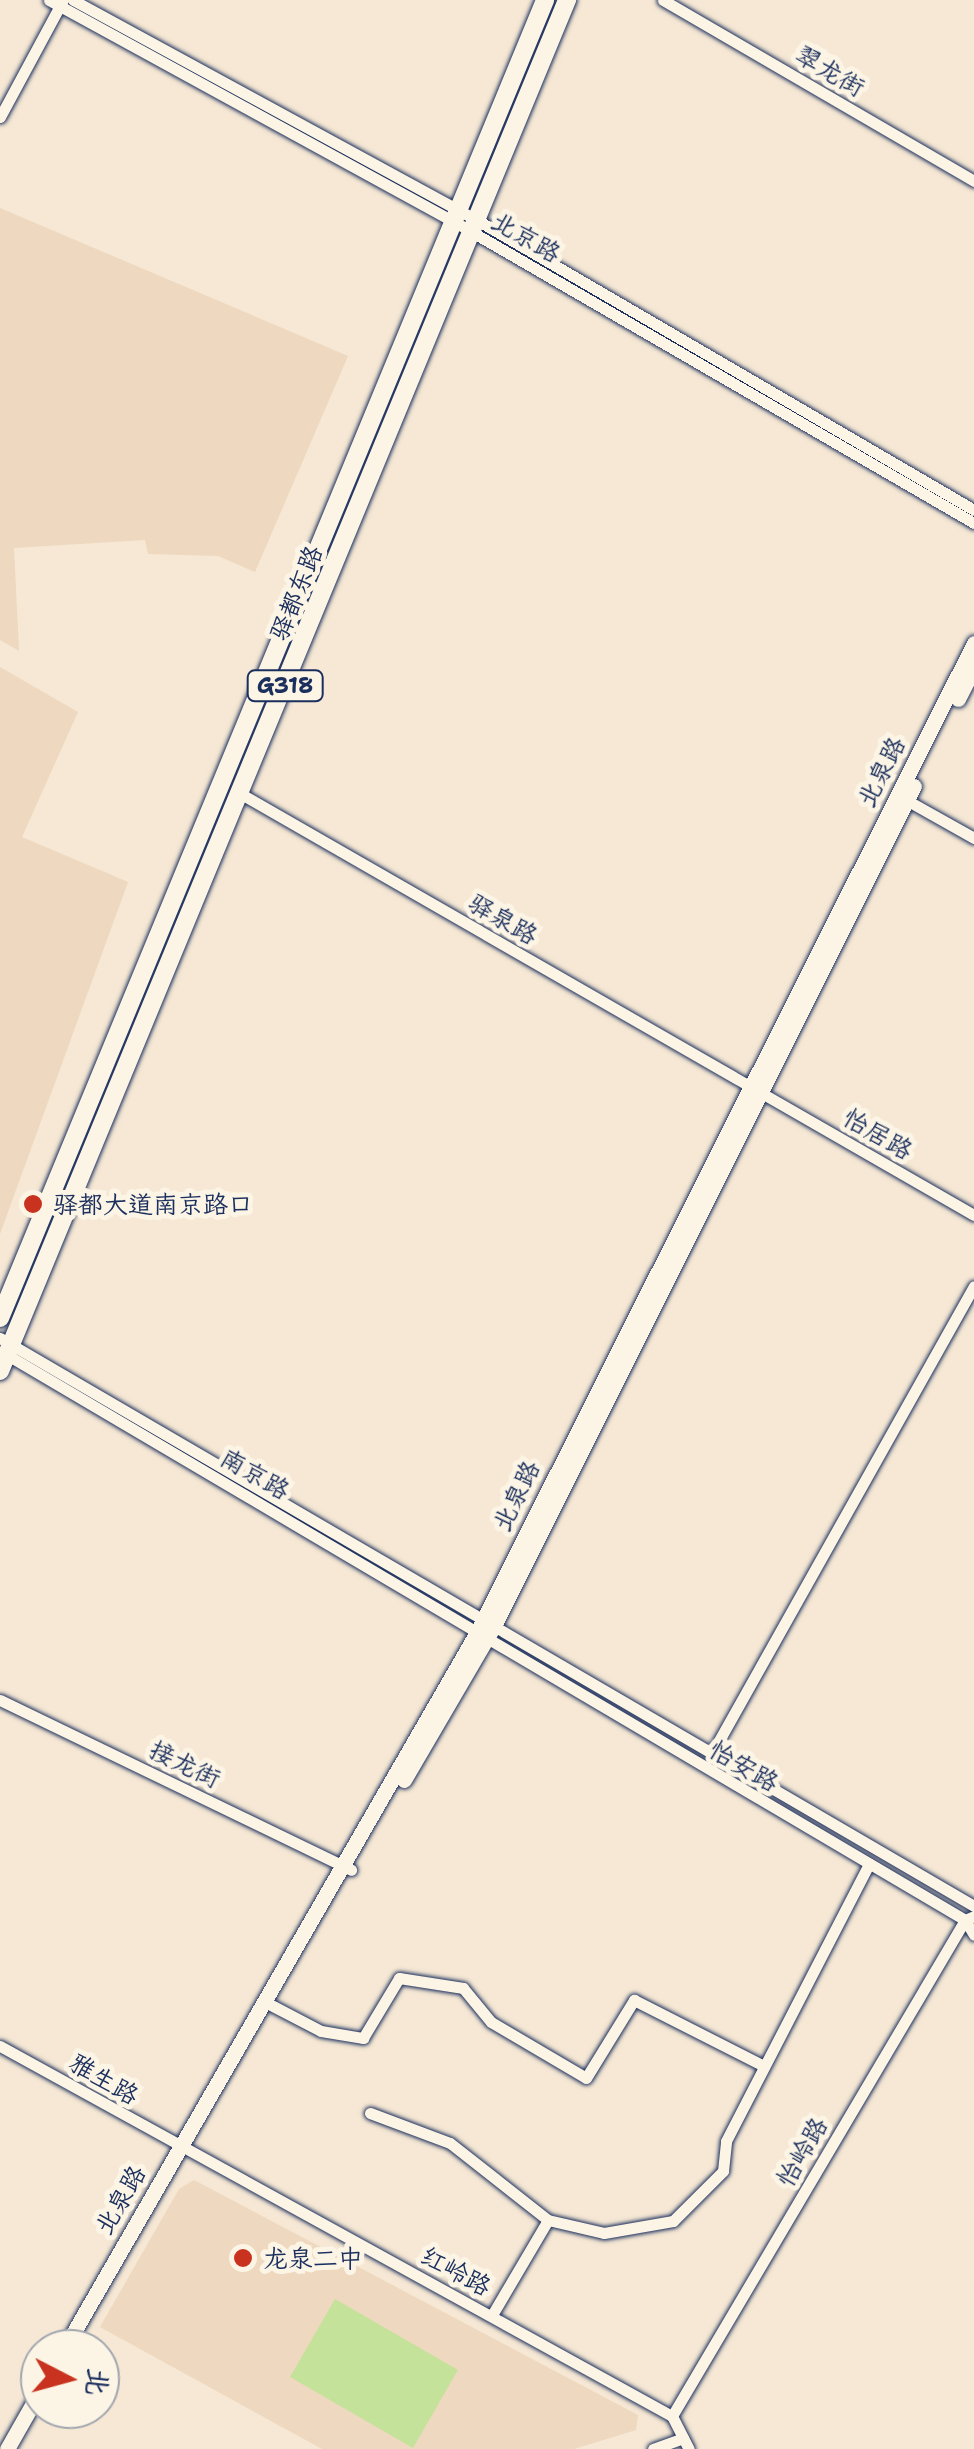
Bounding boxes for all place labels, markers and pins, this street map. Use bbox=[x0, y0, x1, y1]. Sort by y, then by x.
place label: 驿都大道南京路口 bbox=[53, 1189, 253, 1219]
marker: 驿都大道南京路口 bbox=[22, 1193, 44, 1215]
place label: 龙泉二中 bbox=[263, 2243, 363, 2273]
marker: 龙泉二中 bbox=[232, 2247, 254, 2269]

